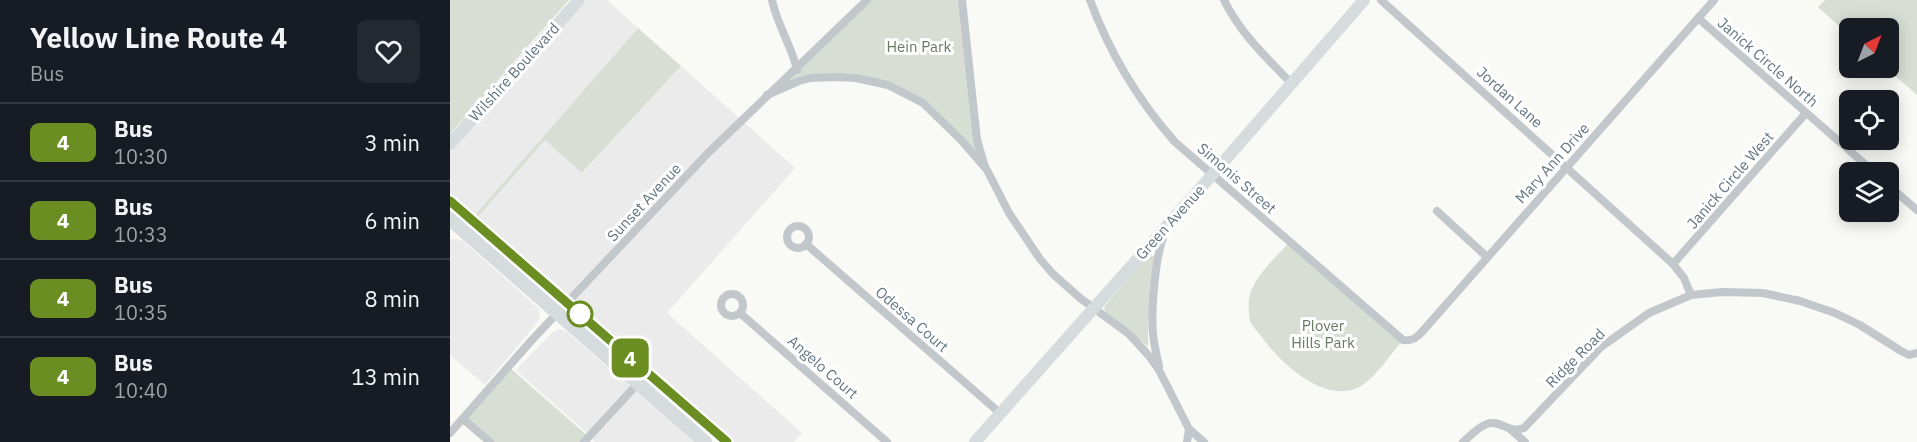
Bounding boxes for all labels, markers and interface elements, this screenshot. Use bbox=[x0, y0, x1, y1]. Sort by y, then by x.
street label: Janick Circle North bbox=[1714, 13, 1822, 111]
north arrow bbox=[1839, 18, 1899, 78]
map controls bbox=[1839, 18, 1899, 222]
text: Yellow Line Route 4 bbox=[30, 19, 287, 56]
street label: Wilshire Boulevard bbox=[465, 19, 563, 125]
button: heart bbox=[357, 20, 420, 83]
park label: Hein Park bbox=[886, 37, 952, 56]
text: Bus bbox=[30, 60, 64, 87]
street label: Jordan Lane bbox=[1473, 62, 1547, 132]
button: locate bbox=[1839, 90, 1899, 150]
text: Bus bbox=[114, 114, 153, 143]
street label: Mary Ann Drive bbox=[1511, 119, 1593, 207]
street label: Janick Circle West bbox=[1683, 127, 1777, 233]
text: 4 bbox=[57, 128, 69, 156]
text: 3 min bbox=[364, 128, 420, 157]
street label: Simonis Street bbox=[1194, 139, 1280, 217]
text: 10:30 bbox=[114, 143, 168, 170]
street label: Sunset Avenue bbox=[603, 159, 685, 245]
button: layers bbox=[1839, 162, 1899, 222]
street label: Green Avenue bbox=[1131, 181, 1209, 263]
text: Bus bbox=[114, 192, 153, 221]
text: 4 bbox=[57, 206, 69, 234]
text: 6 min bbox=[364, 206, 420, 235]
text: 10:33 bbox=[114, 221, 168, 248]
text: Bus bbox=[114, 270, 153, 299]
street label: Odessa Court bbox=[872, 282, 952, 356]
text: 4 bbox=[57, 284, 69, 312]
text: 8 min bbox=[364, 284, 420, 313]
text: 10:35 bbox=[114, 299, 168, 326]
unlabelled marker bbox=[567, 301, 593, 327]
park label: Plover Hills Park bbox=[1291, 316, 1355, 352]
street label: Ridge Road bbox=[1541, 324, 1609, 392]
street label: Angelo Court bbox=[784, 331, 862, 403]
line badge: 4 bbox=[610, 338, 650, 378]
text: 4 bbox=[624, 344, 636, 372]
text: Bus bbox=[114, 348, 153, 377]
text: 4 bbox=[57, 362, 69, 390]
text: 13 min bbox=[351, 362, 420, 391]
text: 10:40 bbox=[114, 377, 168, 404]

